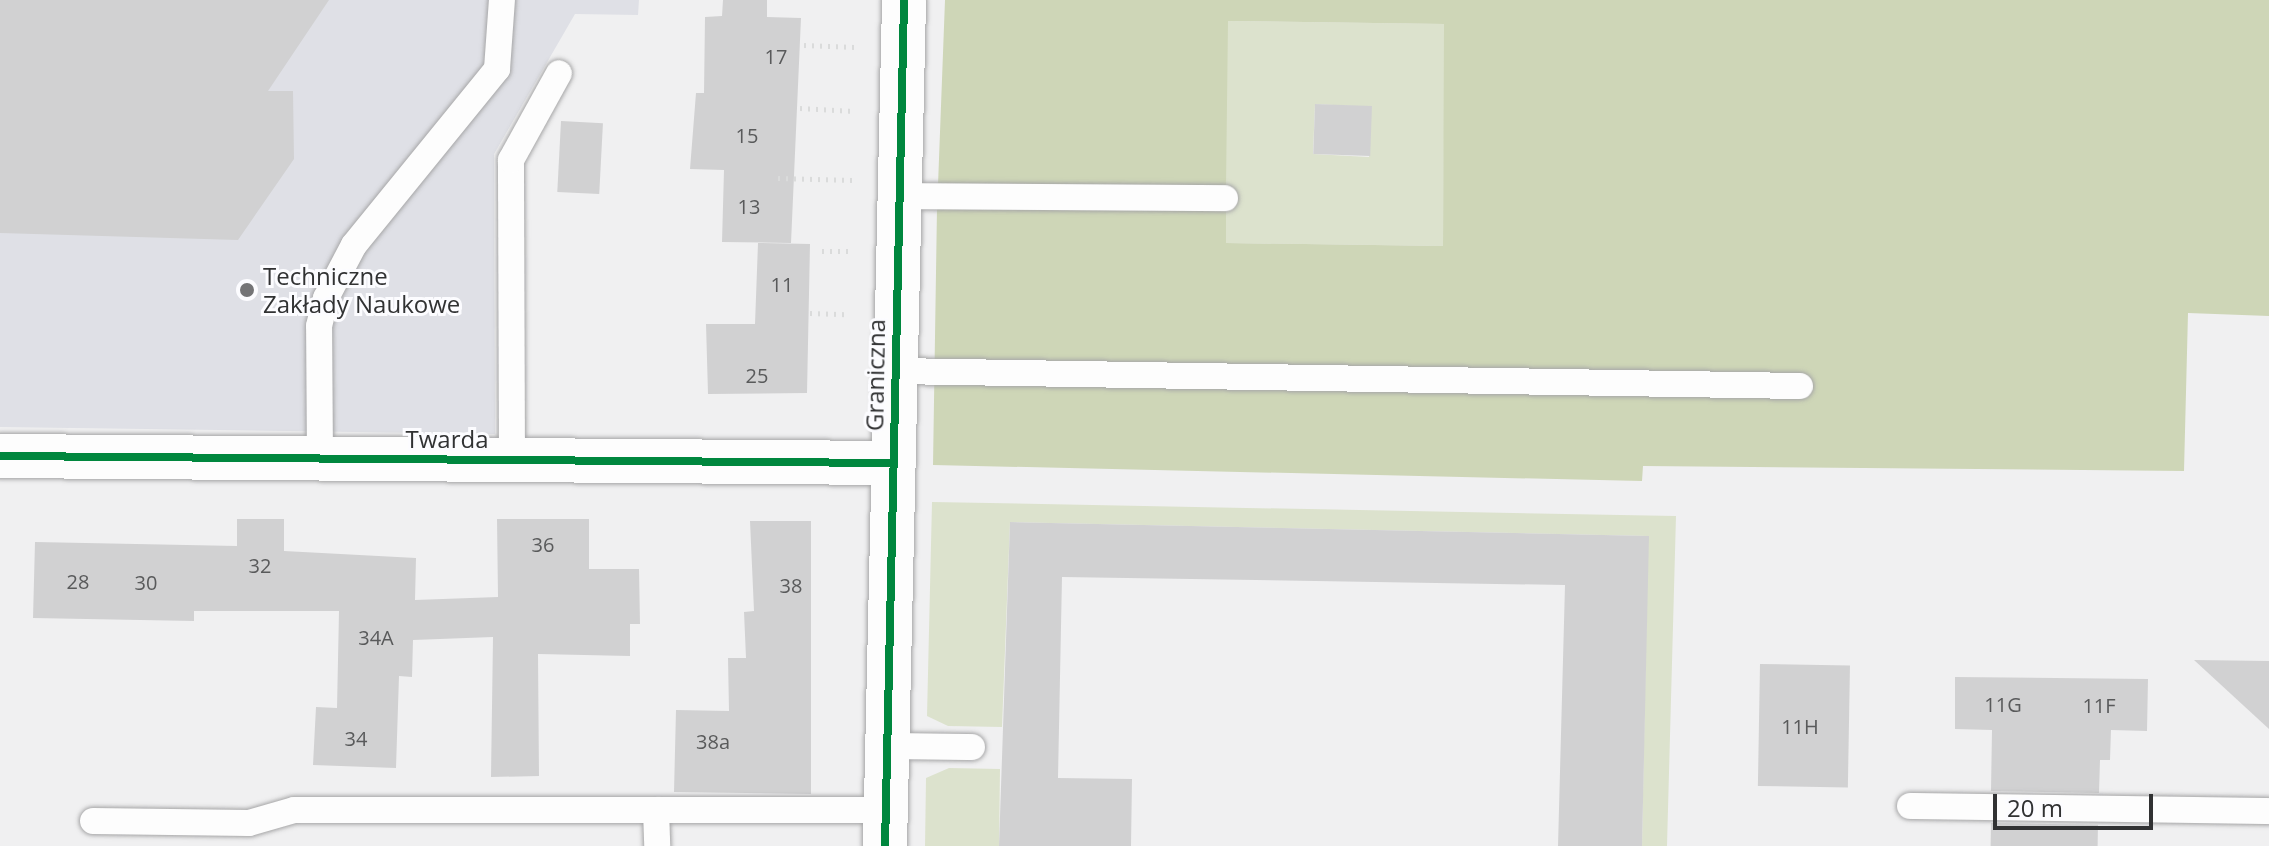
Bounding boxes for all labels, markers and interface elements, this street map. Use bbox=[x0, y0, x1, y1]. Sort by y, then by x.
house number: 17 bbox=[765, 44, 787, 68]
house number: 15 bbox=[736, 123, 758, 147]
house number: 13 bbox=[738, 194, 760, 218]
place label: Techniczne Zakłady Naukowe bbox=[263, 262, 460, 318]
house number: 11 bbox=[771, 272, 793, 296]
marker: Techniczne Zakłady Naukowe bbox=[238, 281, 256, 299]
street label: Graniczna bbox=[860, 319, 890, 431]
house number: 25 bbox=[746, 363, 768, 387]
street label: Twarda bbox=[406, 425, 488, 453]
house number: 36 bbox=[532, 532, 554, 556]
house number: 32 bbox=[249, 553, 271, 577]
house number: 28 bbox=[67, 569, 89, 593]
house number: 30 bbox=[135, 570, 157, 594]
house number: 38 bbox=[780, 573, 802, 597]
house number: 34A bbox=[358, 625, 394, 649]
house number: 11G bbox=[1984, 692, 2022, 716]
house number: 11F bbox=[2082, 693, 2116, 717]
house number: 11H bbox=[1781, 714, 1819, 738]
house number: 34 bbox=[345, 726, 367, 750]
house number: 38a bbox=[696, 729, 730, 753]
scale bar bbox=[1997, 778, 2157, 828]
text: 20 m bbox=[2007, 791, 2063, 824]

